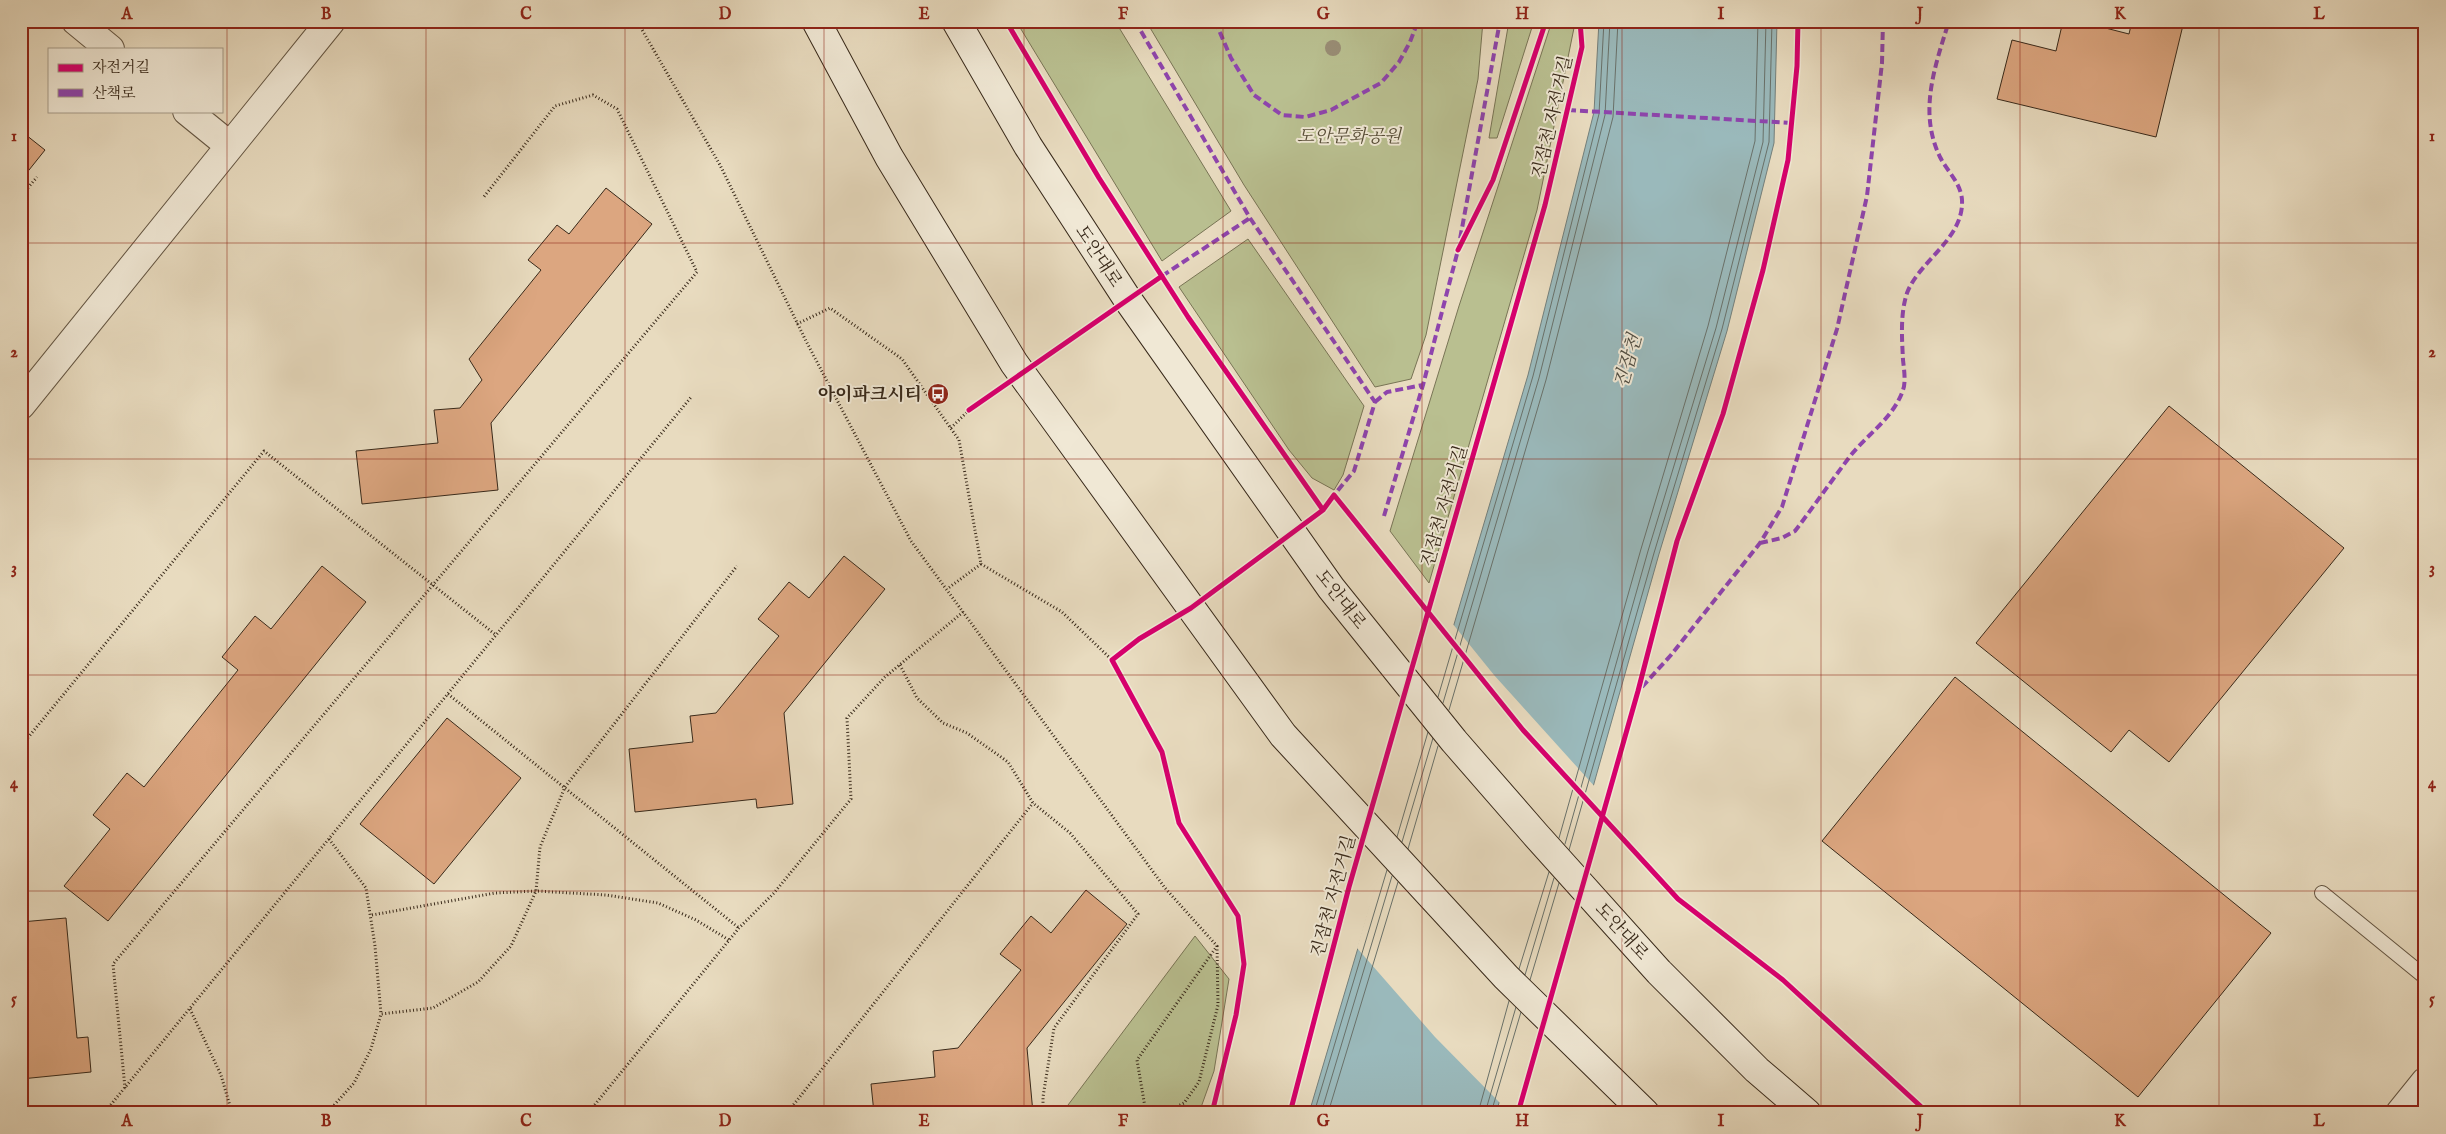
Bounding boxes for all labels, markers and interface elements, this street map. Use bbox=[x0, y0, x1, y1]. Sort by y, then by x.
text: A bbox=[121, 5, 134, 25]
text: B bbox=[321, 5, 332, 25]
text: C bbox=[520, 5, 532, 25]
text: D bbox=[719, 5, 732, 25]
text: E bbox=[918, 5, 930, 25]
text: F bbox=[1118, 5, 1129, 25]
text: G bbox=[1317, 5, 1330, 25]
text: H bbox=[1515, 5, 1529, 25]
text: I bbox=[1718, 5, 1725, 25]
text: J bbox=[1915, 5, 1924, 25]
text: K bbox=[2114, 5, 2127, 25]
text: L bbox=[2313, 5, 2325, 25]
legend bbox=[48, 48, 222, 112]
street label: 진잠천 자전거길 bbox=[1528, 54, 1579, 181]
text: 자전거길 bbox=[92, 58, 150, 77]
text: 산책로 bbox=[92, 84, 136, 103]
park label: 도안문화공원 bbox=[1297, 126, 1403, 149]
text: 1 bbox=[11, 127, 17, 147]
text: 1 bbox=[2429, 127, 2435, 147]
street label: 도안대로 bbox=[1069, 221, 1126, 292]
water label: 진잠천 bbox=[1610, 330, 1648, 391]
text: 2 bbox=[10, 343, 18, 363]
text: 2 bbox=[2428, 343, 2436, 363]
bus stop icon: 아이파크시티 bbox=[926, 382, 950, 406]
place label: 아이파크시티 bbox=[818, 384, 922, 407]
street label: 진잠천 자전거길 bbox=[1417, 443, 1474, 570]
text: 3 bbox=[11, 559, 17, 579]
text: 3 bbox=[2429, 559, 2435, 579]
street label: 도안대로 bbox=[1309, 565, 1370, 634]
text: 4 bbox=[10, 774, 19, 794]
text: 4 bbox=[2428, 774, 2437, 794]
street label: 진잠천 자전거길 bbox=[1307, 833, 1362, 960]
street label: 도안대로 bbox=[1589, 898, 1653, 966]
text: 5 bbox=[11, 990, 17, 1010]
text: 5 bbox=[2429, 990, 2435, 1010]
text: A bbox=[121, 1112, 134, 1132]
text: B bbox=[321, 1112, 332, 1132]
text: C bbox=[520, 1112, 532, 1132]
text: D bbox=[719, 1112, 732, 1132]
text: E bbox=[918, 1112, 930, 1132]
text: F bbox=[1118, 1112, 1129, 1132]
text: G bbox=[1317, 1112, 1330, 1132]
text: H bbox=[1515, 1112, 1529, 1132]
text: I bbox=[1718, 1112, 1725, 1132]
text: J bbox=[1915, 1112, 1924, 1132]
text: K bbox=[2114, 1112, 2127, 1132]
text: L bbox=[2313, 1112, 2325, 1132]

